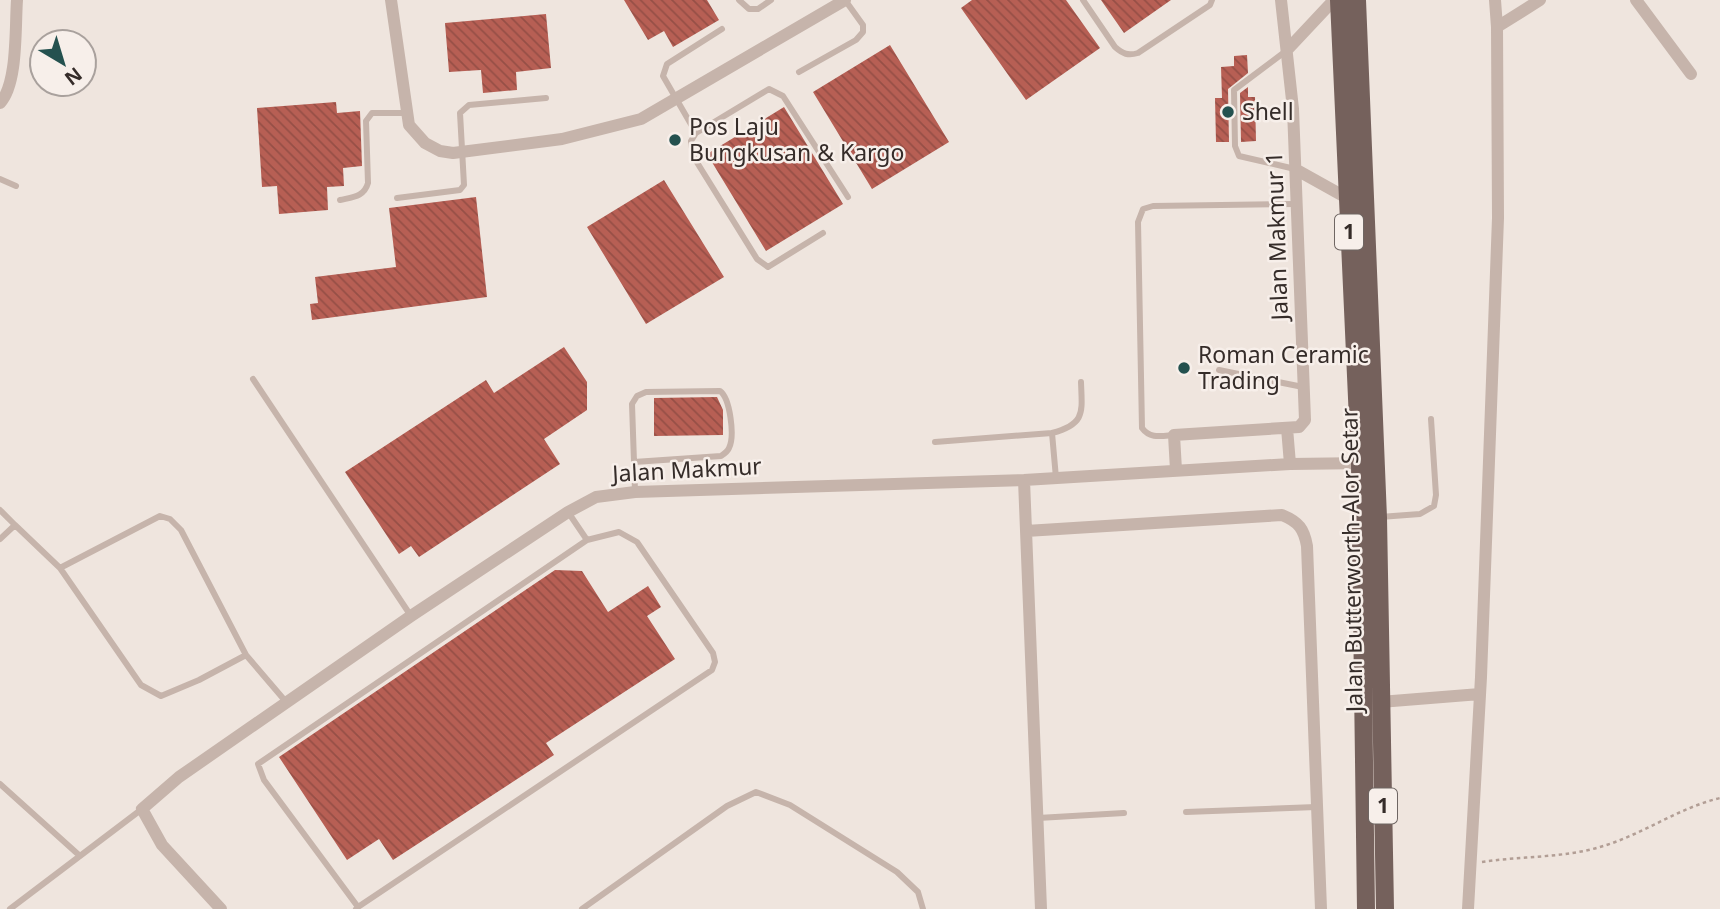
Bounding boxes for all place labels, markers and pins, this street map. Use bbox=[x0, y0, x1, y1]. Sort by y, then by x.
place label: Shell bbox=[1242, 95, 1294, 127]
marker: Shell bbox=[1220, 104, 1236, 120]
place label: Pos Laju Bungkusan & Kargo bbox=[689, 110, 904, 168]
marker: Pos Laju Bungkusan & Kargo bbox=[667, 132, 683, 148]
place label: Roman Ceramic Trading bbox=[1198, 338, 1369, 396]
marker: Roman Ceramic Trading bbox=[1176, 360, 1192, 376]

